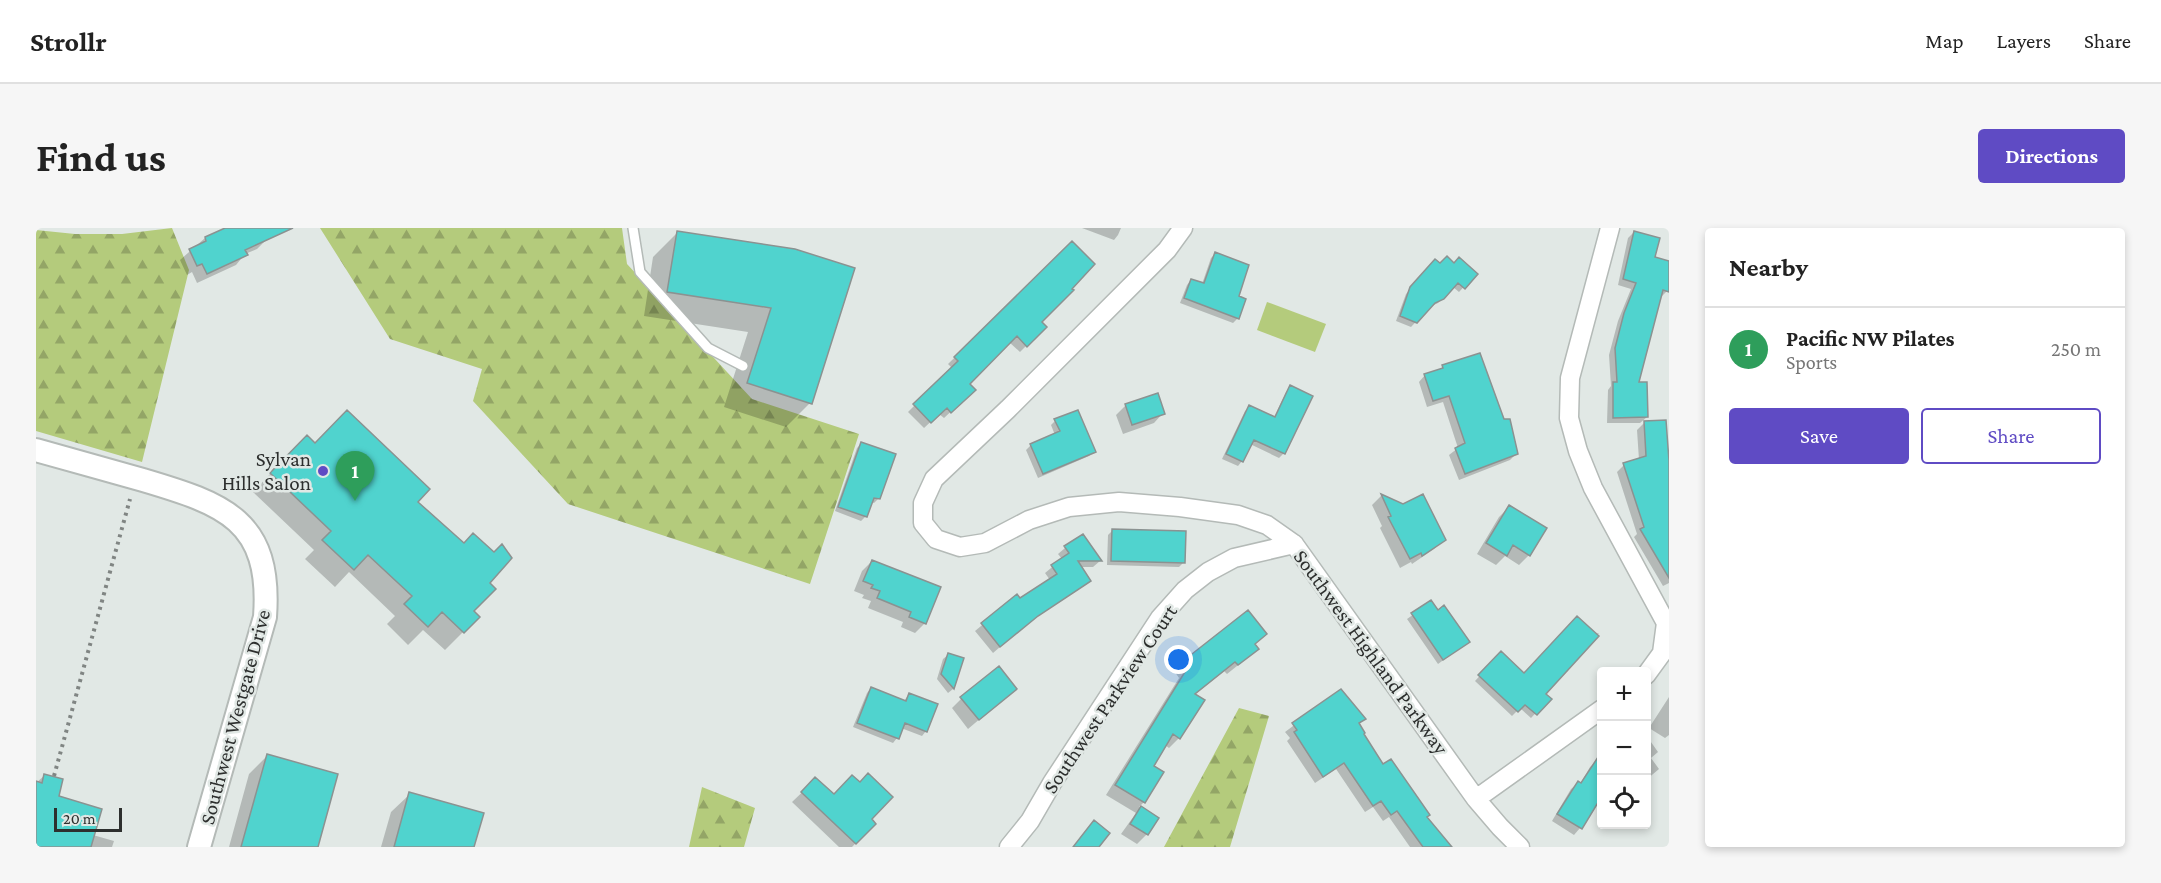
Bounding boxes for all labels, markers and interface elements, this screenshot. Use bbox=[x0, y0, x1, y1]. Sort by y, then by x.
text: Strollr bbox=[30, 26, 107, 57]
text: Map bbox=[1925, 29, 1964, 53]
text: Layers bbox=[1997, 29, 2051, 53]
text: Share bbox=[2084, 29, 2131, 53]
button: Directions bbox=[1978, 129, 2125, 183]
text: Find us bbox=[36, 133, 166, 180]
text: Nearby bbox=[1729, 253, 1808, 282]
text: Pacific NW Pilates bbox=[1786, 326, 1955, 351]
text: 1 bbox=[1745, 338, 1752, 360]
text: 250 m bbox=[2051, 338, 2101, 360]
text: Sports bbox=[1786, 351, 1837, 373]
button: Save bbox=[1729, 408, 1909, 464]
button: Share bbox=[1921, 408, 2101, 464]
place label: Sylvan Hills Salon bbox=[222, 447, 311, 495]
pin: 1 bbox=[336, 452, 374, 501]
marker: Sylvan Hills Salon bbox=[316, 464, 330, 478]
street label: Southwest Highland Parkway bbox=[1289, 545, 1453, 759]
street label: Southwest Parkview Court bbox=[1038, 599, 1183, 798]
street label: Southwest Westgate Drive bbox=[195, 607, 275, 827]
your location bbox=[1164, 645, 1193, 674]
map controls bbox=[1597, 667, 1651, 829]
button: + bbox=[1597, 667, 1651, 721]
button: − bbox=[1597, 721, 1651, 775]
button: locate bbox=[1597, 775, 1651, 829]
scale bar bbox=[54, 805, 122, 832]
text: 20 m bbox=[63, 810, 96, 827]

